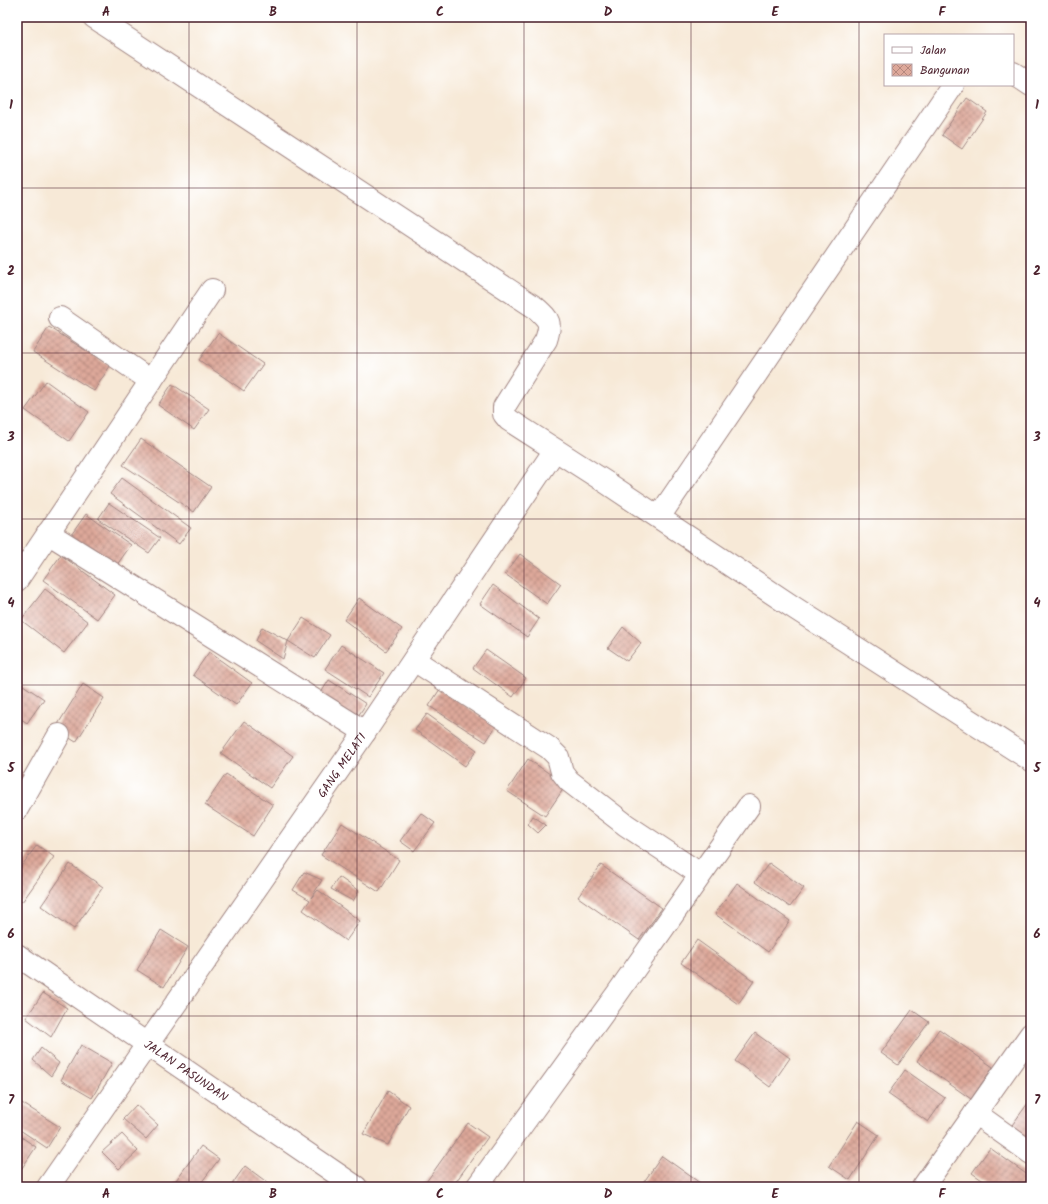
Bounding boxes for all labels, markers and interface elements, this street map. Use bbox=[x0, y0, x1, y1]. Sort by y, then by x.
text: A bbox=[102, 2, 110, 23]
text: B bbox=[269, 2, 277, 23]
text: C bbox=[436, 2, 444, 23]
text: D bbox=[604, 2, 613, 23]
text: E bbox=[771, 2, 779, 23]
text: F bbox=[938, 2, 946, 23]
legend bbox=[884, 34, 1014, 86]
text: Jalan bbox=[920, 41, 946, 60]
text: Bangunan bbox=[920, 61, 970, 80]
text: 1 bbox=[9, 95, 13, 116]
text: 1 bbox=[1035, 95, 1039, 116]
text: 2 bbox=[7, 261, 15, 282]
text: 2 bbox=[1033, 261, 1041, 282]
text: 3 bbox=[6, 427, 15, 448]
text: 3 bbox=[1032, 427, 1041, 448]
text: 4 bbox=[7, 593, 15, 614]
text: 4 bbox=[1033, 593, 1041, 614]
street label: GANG MELATI bbox=[312, 729, 371, 802]
text: 5 bbox=[7, 758, 16, 779]
text: 5 bbox=[1033, 758, 1042, 779]
text: 6 bbox=[7, 924, 15, 945]
text: 6 bbox=[1033, 924, 1041, 945]
street label: JALAN PASUNDAN bbox=[140, 1035, 232, 1106]
text: 7 bbox=[8, 1090, 15, 1111]
text: 7 bbox=[1034, 1090, 1041, 1111]
text: A bbox=[102, 1184, 110, 1204]
text: B bbox=[269, 1184, 277, 1204]
text: C bbox=[436, 1184, 444, 1204]
text: D bbox=[604, 1184, 613, 1204]
text: E bbox=[771, 1184, 779, 1204]
text: F bbox=[938, 1184, 946, 1204]

